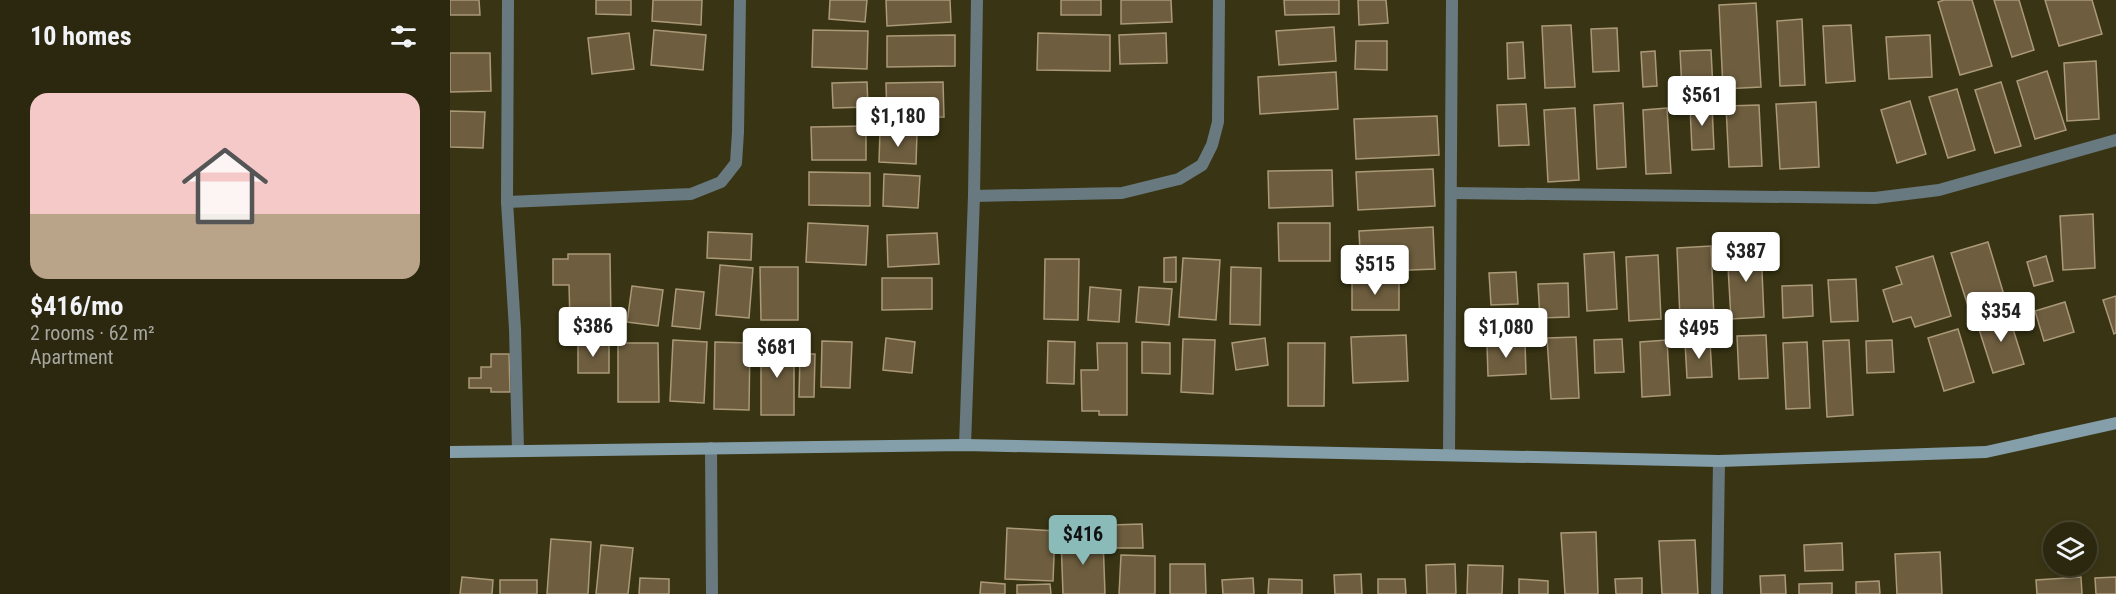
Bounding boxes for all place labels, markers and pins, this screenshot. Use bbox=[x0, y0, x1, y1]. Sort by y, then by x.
pin: $561 bbox=[1666, 76, 1738, 127]
pin: $1,180 bbox=[849, 97, 947, 148]
pin: $387 bbox=[1710, 232, 1782, 283]
pin: $515 bbox=[1339, 245, 1411, 296]
pin: $354 bbox=[1965, 292, 2037, 343]
pin: $386 bbox=[557, 307, 629, 358]
pin: $1,080 bbox=[1457, 308, 1555, 359]
pin: $495 bbox=[1663, 309, 1735, 360]
pin: $681 bbox=[741, 328, 813, 379]
pin: $416 bbox=[1047, 515, 1119, 566]

